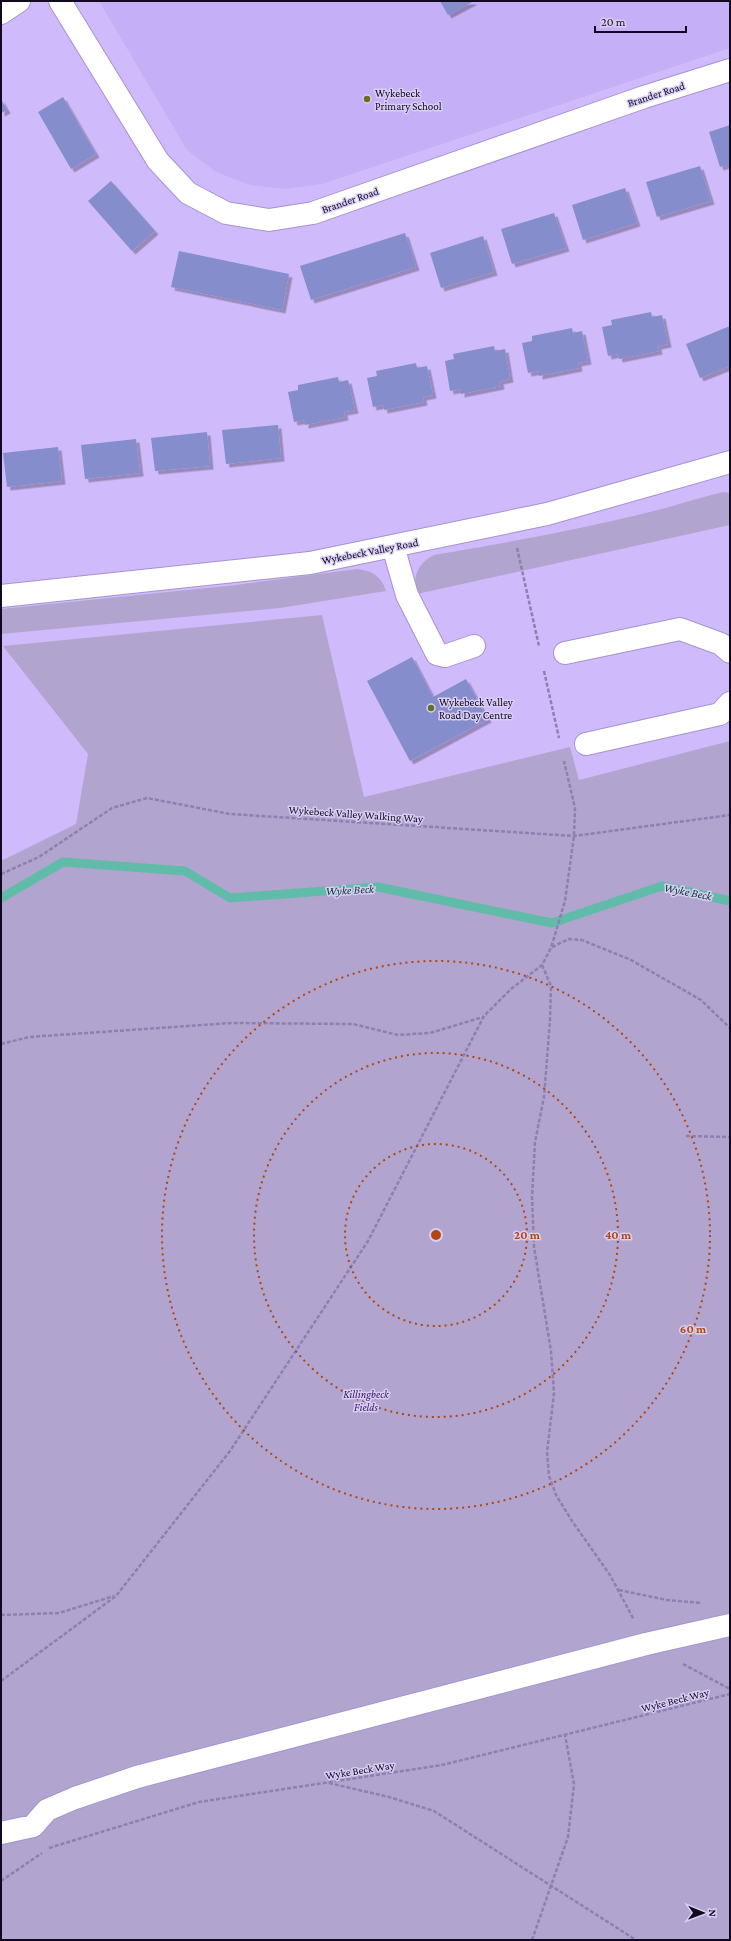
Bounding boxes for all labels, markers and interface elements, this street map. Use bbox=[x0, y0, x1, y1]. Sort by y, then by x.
scale bar bbox=[595, 8, 686, 34]
text: 20 m bbox=[601, 15, 626, 29]
street label: Brander Road bbox=[626, 79, 686, 109]
place label: Wykebeck Primary School bbox=[375, 87, 442, 113]
marker: Wykebeck Primary School bbox=[362, 94, 372, 104]
street label: Brander Road bbox=[320, 185, 380, 215]
street label: Wykebeck Valley Road bbox=[321, 536, 420, 567]
place label: Wykebeck Valley Road Day Centre bbox=[439, 696, 514, 722]
marker: Wykebeck Valley Road Day Centre bbox=[426, 703, 436, 713]
street label: Wykebeck Valley Walking Way bbox=[288, 803, 424, 826]
water label: Wyke Beck bbox=[663, 881, 714, 904]
water label: Wyke Beck bbox=[326, 882, 375, 898]
centre of rings bbox=[429, 1228, 443, 1242]
text: 20 m bbox=[514, 1228, 541, 1242]
text: 40 m bbox=[605, 1228, 632, 1242]
text: 60 m bbox=[680, 1322, 707, 1336]
park label: Killingbeck Fields bbox=[343, 1388, 390, 1413]
street label: Wyke Beck Way bbox=[640, 1686, 711, 1715]
street label: Wyke Beck Way bbox=[325, 1758, 396, 1782]
north arrow bbox=[683, 1893, 723, 1933]
text: N bbox=[707, 1909, 719, 1918]

